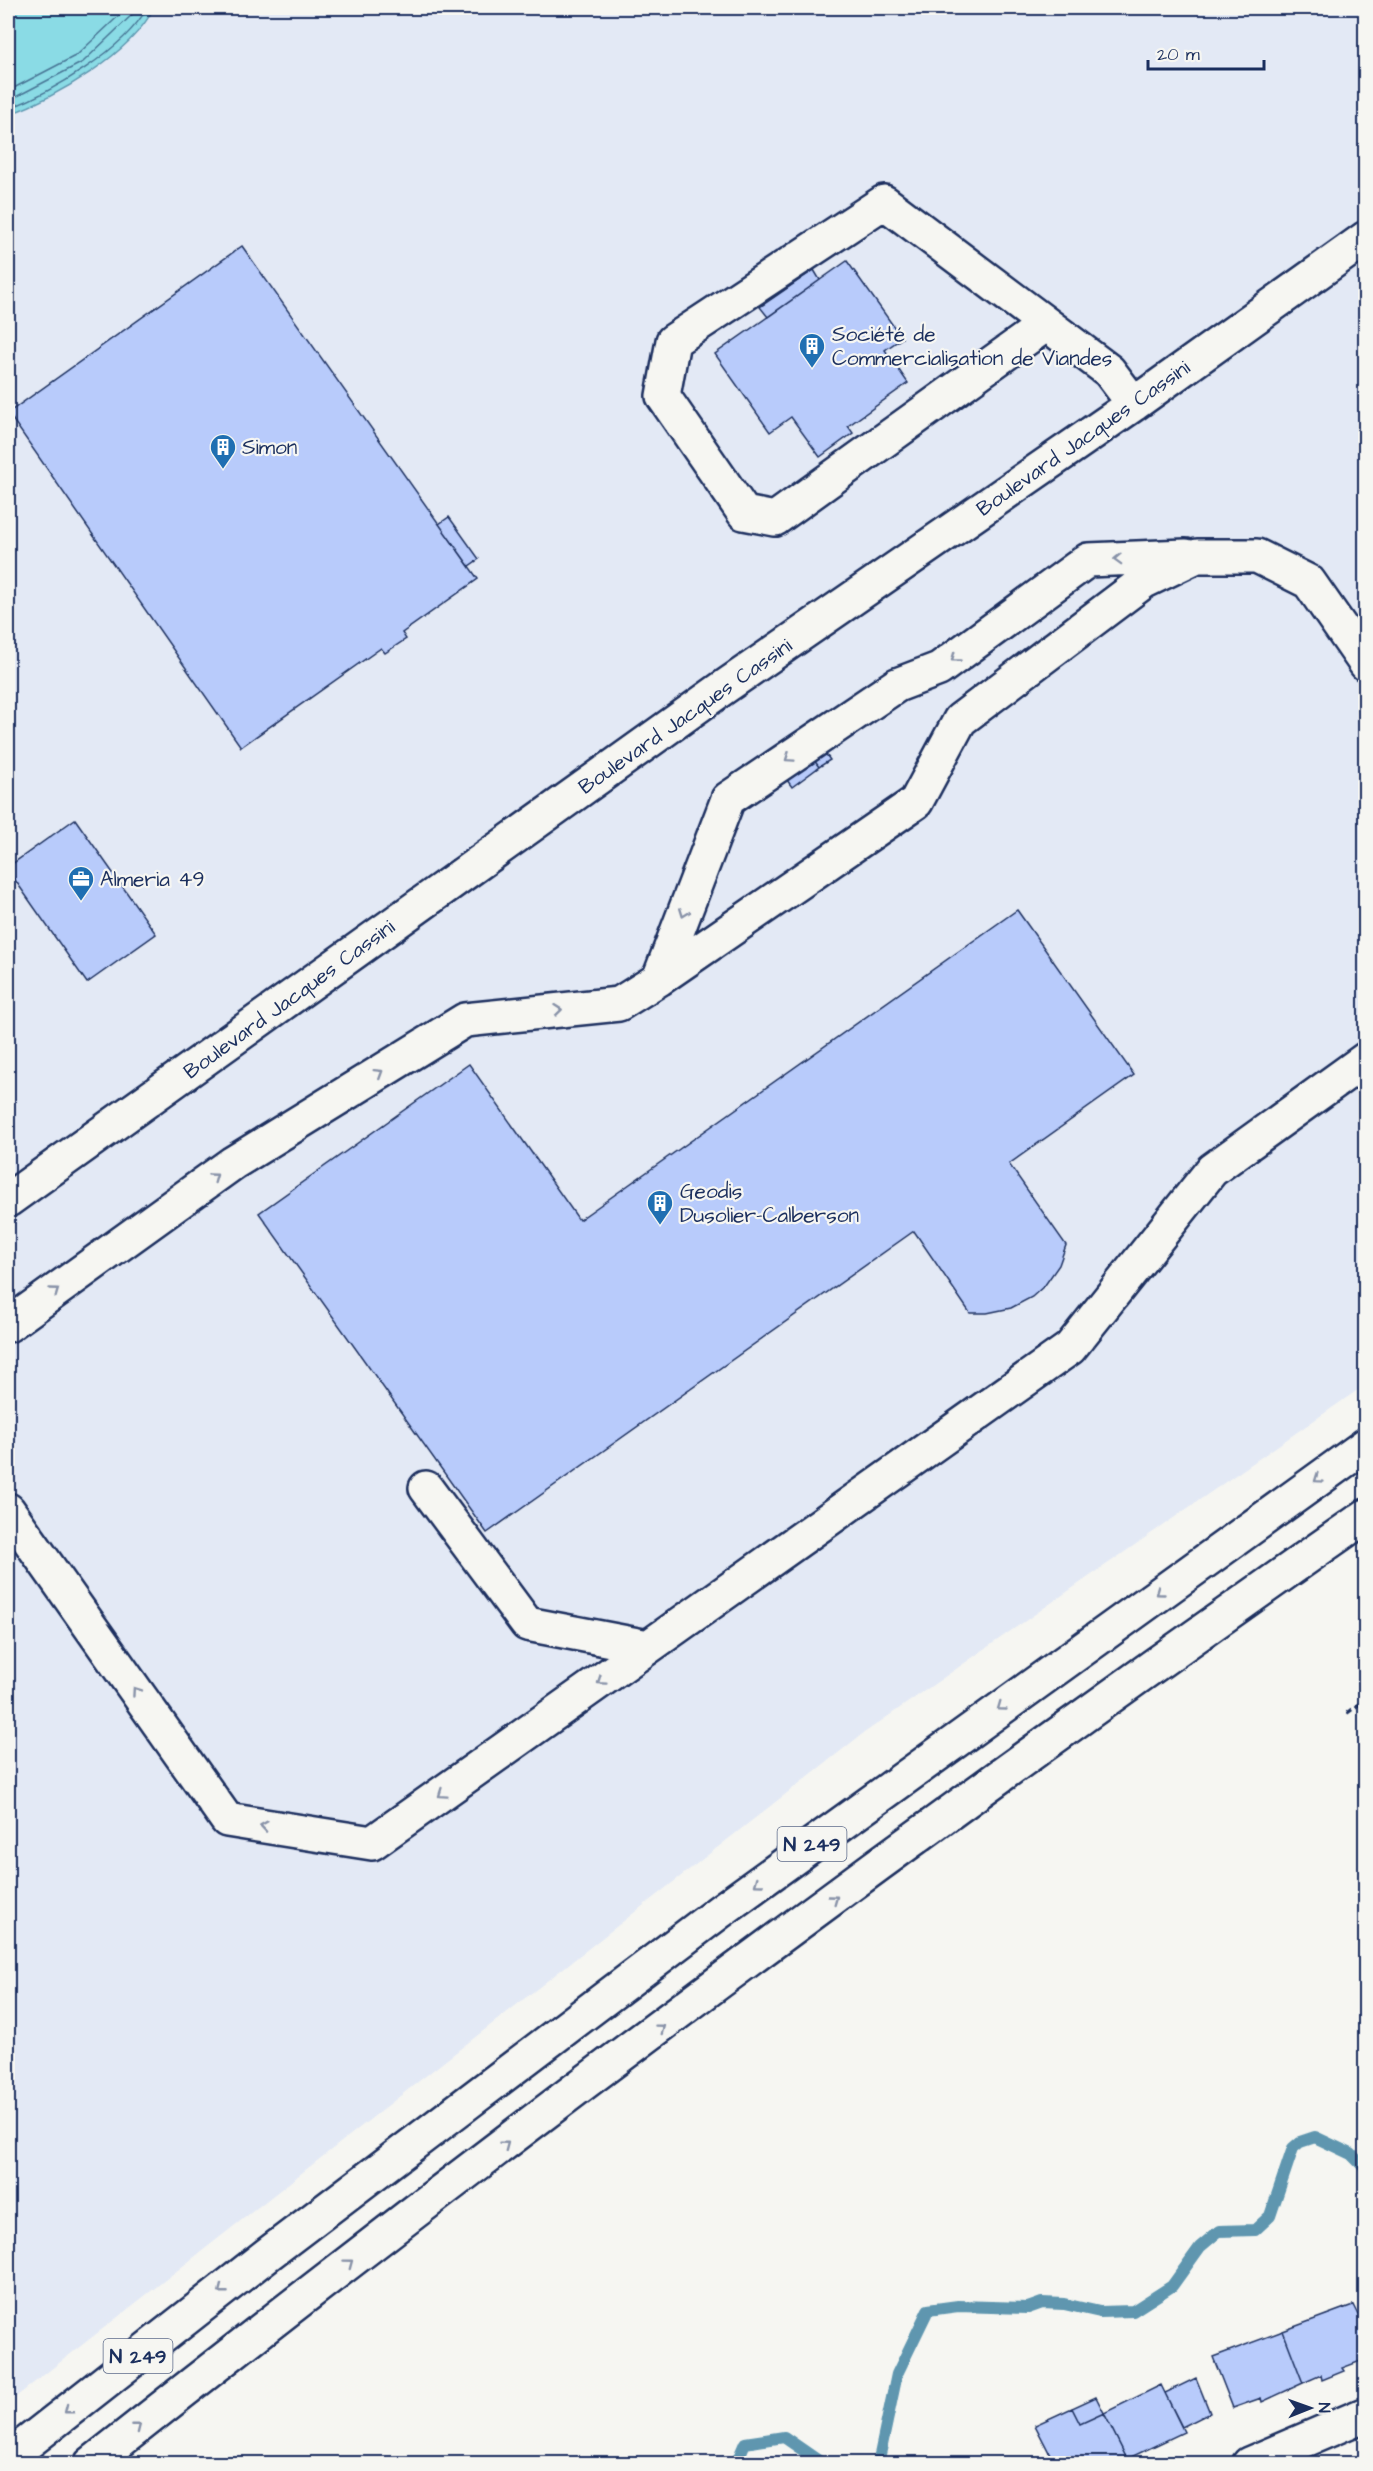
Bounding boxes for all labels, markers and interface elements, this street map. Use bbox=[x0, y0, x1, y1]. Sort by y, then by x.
scale bar bbox=[1148, 33, 1264, 71]
text: 20 m bbox=[1157, 42, 1200, 67]
place label: Société de Commercialisation de Viandes bbox=[832, 320, 1112, 373]
building icon: Société de Commercialisation de Viandes bbox=[797, 331, 827, 369]
street label: Boulevard Jacques Cassini bbox=[971, 353, 1196, 523]
building icon: Simon bbox=[208, 432, 238, 470]
place label: Simon bbox=[242, 433, 297, 462]
one-way arrow bbox=[1113, 552, 1122, 565]
street label: Boulevard Jacques Cassini bbox=[573, 631, 798, 801]
one-way arrow bbox=[950, 651, 961, 662]
one-way arrow bbox=[784, 751, 795, 762]
office icon: Almeria 49 bbox=[66, 864, 96, 902]
place label: Almeria 49 bbox=[100, 865, 205, 894]
one-way arrow bbox=[679, 907, 692, 917]
street label: Boulevard Jacques Cassini bbox=[178, 913, 401, 1086]
one-way arrow bbox=[554, 1004, 563, 1017]
one-way arrow bbox=[373, 1069, 383, 1081]
one-way arrow bbox=[207, 1173, 218, 1184]
place label: Geodis Dusolier-Calberson bbox=[680, 1177, 859, 1230]
building icon: Geodis Dusolier-Calberson bbox=[645, 1188, 675, 1226]
one-way arrow bbox=[49, 1287, 60, 1298]
one-way arrow bbox=[1313, 1472, 1324, 1483]
one-way arrow bbox=[1155, 1585, 1166, 1596]
one-way arrow bbox=[596, 1674, 607, 1685]
one-way arrow bbox=[132, 1687, 143, 1698]
one-way arrow bbox=[997, 1700, 1008, 1711]
one-way arrow bbox=[437, 1787, 448, 1798]
one-way arrow bbox=[259, 1820, 269, 1833]
road number: N 249 bbox=[778, 1827, 846, 1861]
one-way arrow bbox=[754, 1876, 765, 1887]
one-way arrow bbox=[828, 1896, 839, 1907]
one-way arrow bbox=[654, 2024, 665, 2035]
one-way arrow bbox=[498, 2141, 509, 2152]
one-way arrow bbox=[343, 2259, 354, 2270]
one-way arrow bbox=[218, 2282, 229, 2293]
road number: N 249 bbox=[104, 2339, 172, 2373]
north arrow bbox=[1280, 2378, 1340, 2438]
one-way arrow bbox=[64, 2403, 75, 2414]
text: N bbox=[1313, 2403, 1335, 2413]
one-way arrow bbox=[130, 2424, 141, 2435]

